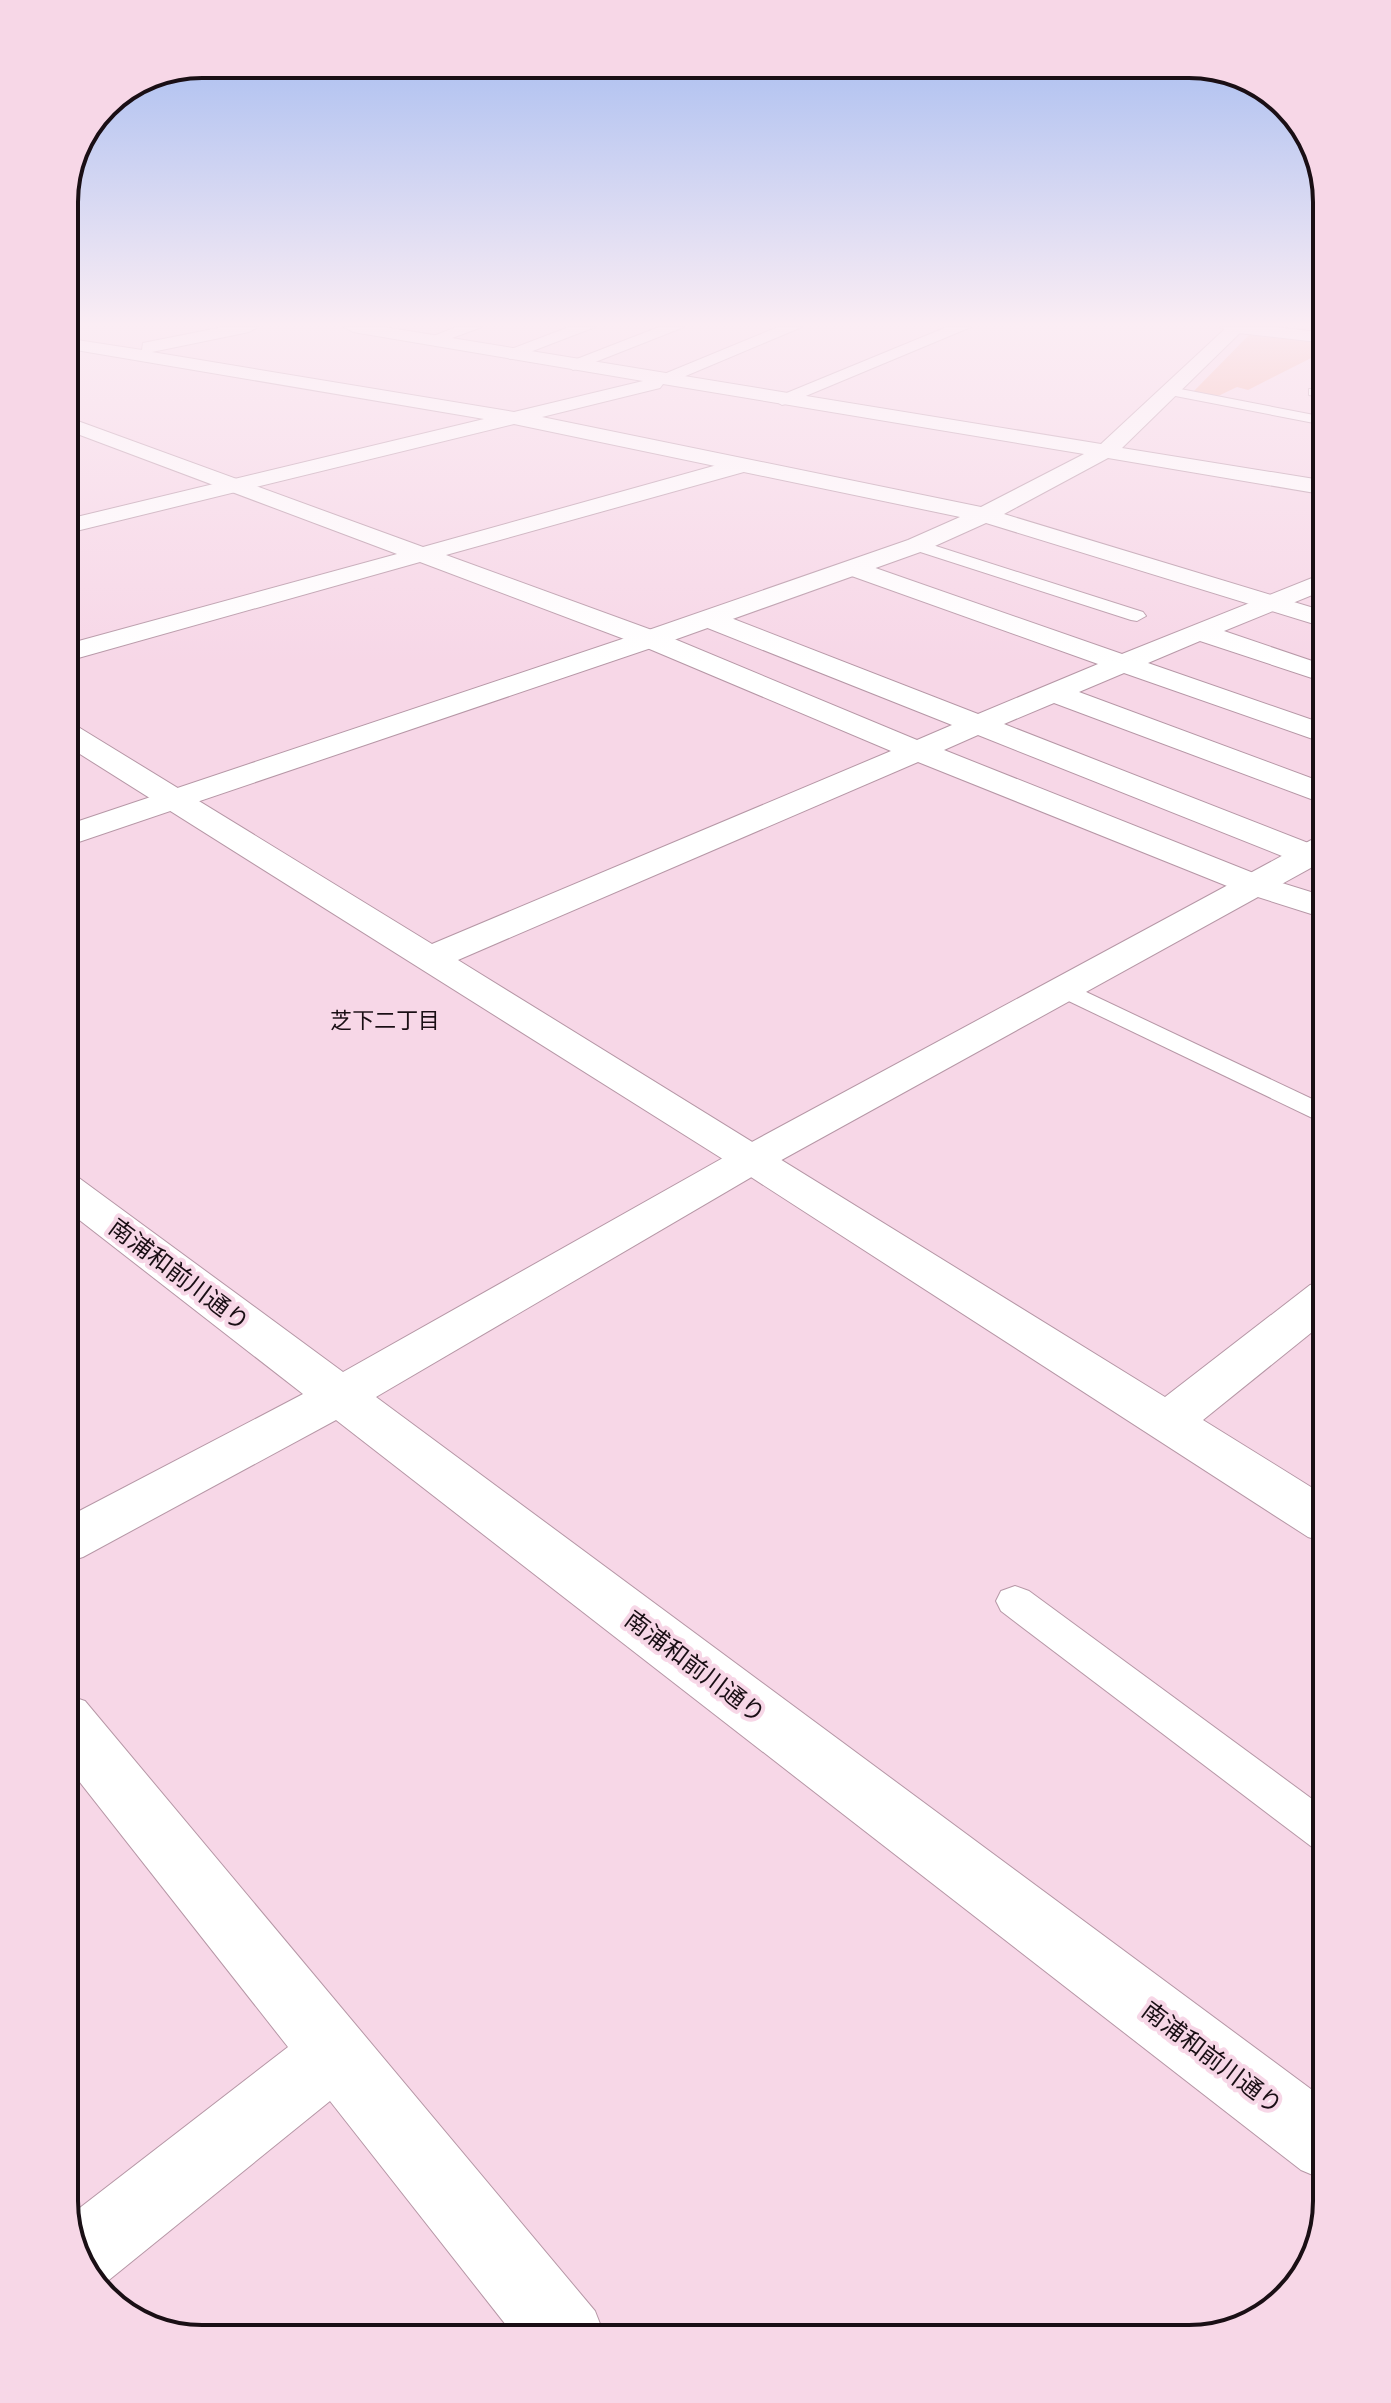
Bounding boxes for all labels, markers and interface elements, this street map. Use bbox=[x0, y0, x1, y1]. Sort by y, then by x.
district label: 芝下二丁目 bbox=[330, 1007, 440, 1033]
street label: 南浦和前川通り bbox=[104, 1212, 255, 1336]
street label: 南浦和前川通り bbox=[620, 1604, 771, 1728]
street label: 南浦和前川通り bbox=[1137, 1995, 1288, 2119]

